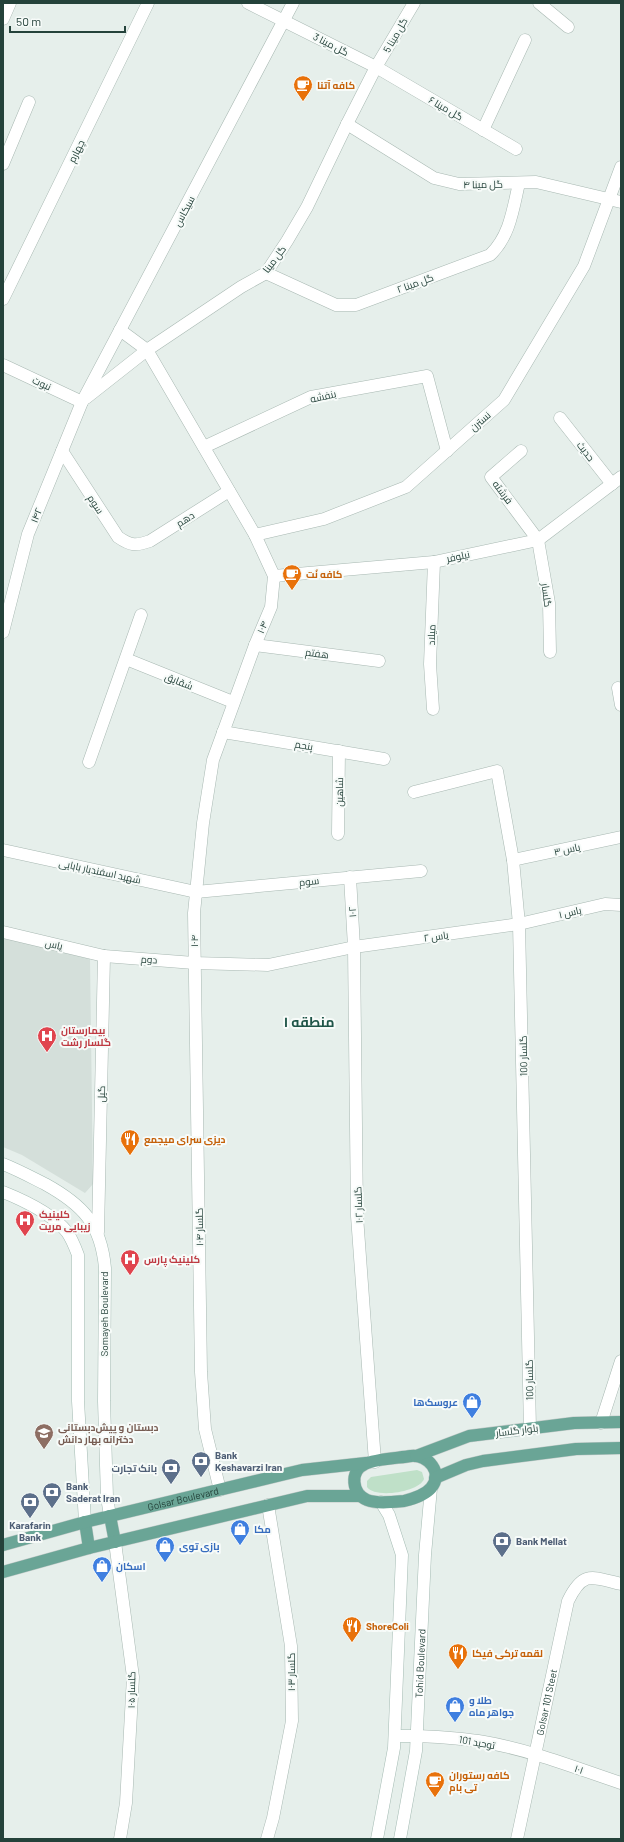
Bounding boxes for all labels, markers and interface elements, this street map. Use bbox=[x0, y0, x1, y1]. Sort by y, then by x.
scale bar bbox=[10, 8, 125, 34]
text: 50 m bbox=[16, 14, 41, 28]
street label: گل مینا 5 bbox=[380, 15, 411, 55]
street label: گل مینا 3 bbox=[311, 30, 351, 59]
cafe icon: کافه آتنا bbox=[292, 74, 314, 102]
place label: کافه آتنا bbox=[317, 79, 355, 91]
street label: گل مینا ۶ bbox=[426, 93, 465, 124]
street label: چهارم bbox=[65, 138, 88, 165]
street label: گل مینا ۴ bbox=[463, 178, 503, 191]
street label: سیکاس bbox=[171, 194, 198, 229]
street label: گل مینا bbox=[260, 243, 289, 276]
street label: گل مینا ۲ bbox=[395, 271, 435, 296]
street label: نبوت bbox=[31, 373, 53, 393]
street label: بنفشه bbox=[309, 387, 337, 405]
street label: نسترن bbox=[467, 409, 494, 434]
street label: حدیث bbox=[575, 439, 597, 463]
street label: فرشته bbox=[490, 478, 516, 506]
street label: سوم bbox=[84, 492, 107, 517]
street label: ۱۴۲ bbox=[28, 506, 44, 524]
street label: دهم bbox=[174, 509, 198, 531]
street label: نیلوفر bbox=[444, 548, 471, 565]
cafe icon: کافه نُت bbox=[281, 563, 303, 591]
place label: کافه نُت bbox=[306, 568, 342, 580]
street label: گلسار bbox=[539, 581, 554, 608]
street label: ۱۰۴ bbox=[254, 619, 270, 635]
street label: میلاد bbox=[425, 624, 437, 646]
street label: هفتم bbox=[304, 646, 330, 662]
street label: شقایق bbox=[163, 670, 195, 693]
street label: پنجم bbox=[294, 738, 314, 755]
street label: شاهین bbox=[333, 777, 346, 807]
street label: یاس ۳ bbox=[553, 840, 582, 859]
street label: شهید اسفندیار بابایی bbox=[58, 856, 142, 887]
street label: سوم bbox=[298, 874, 320, 890]
street label: یاس ۱ bbox=[558, 904, 583, 921]
street label: ۱۰۲ bbox=[346, 906, 358, 918]
street label: یاس ۲ bbox=[423, 928, 450, 945]
street label: ۱۰۴ bbox=[188, 935, 200, 947]
street label: یاس bbox=[44, 936, 64, 953]
street label: دوم bbox=[140, 952, 158, 968]
district label: منطقه ۱ bbox=[283, 1013, 335, 1030]
place label: بیمارستان گلسار رشت bbox=[61, 1024, 111, 1049]
hospital icon: بیمارستان گلسار رشت bbox=[36, 1025, 58, 1053]
street label: گلسار 100 bbox=[517, 1035, 529, 1077]
street label: گیل bbox=[95, 1086, 108, 1102]
restaurant icon: دیزی سرای میجمع bbox=[119, 1128, 141, 1156]
place label: دیزی سرای میجمع bbox=[144, 1133, 226, 1147]
street label: گلسار ۱۰۲ bbox=[351, 1186, 365, 1224]
place label: کلینیک زیبایی مریت bbox=[39, 1208, 90, 1233]
street label: گلسار ۱۰۴ bbox=[193, 1208, 205, 1246]
hospital icon: کلینیک زیبایی مریت bbox=[14, 1209, 36, 1237]
hospital icon: کلینیک پارس bbox=[119, 1248, 141, 1276]
place label: کلینیک پارس bbox=[144, 1253, 200, 1267]
street label: Somayeh Boulevard bbox=[98, 1271, 110, 1357]
street label: گلسار 100 bbox=[523, 1359, 535, 1401]
shop icon: عروسک‌ها bbox=[461, 1391, 483, 1419]
place label: عروسک‌ها bbox=[413, 1396, 458, 1409]
place label: دبستان و پیش‌دبستانی دخترانه بهار دانش bbox=[58, 1421, 159, 1446]
street label: بلوار گلسار bbox=[494, 1421, 539, 1439]
school or university icon: دبستان و پیش‌دبستانی دخترانه بهار دانش bbox=[33, 1422, 55, 1450]
place label: Bank Keshavarzi Iran bbox=[215, 1449, 282, 1473]
bank icon: Bank Keshavarzi Iran bbox=[190, 1450, 212, 1478]
bank icon: بانک تجارت bbox=[160, 1457, 182, 1485]
place label: بانک تجارت bbox=[112, 1462, 157, 1475]
place label: Bank Saderat Iran bbox=[66, 1480, 120, 1504]
bank icon: Bank Saderat Iran bbox=[41, 1481, 63, 1509]
street label: Golsar Boulevard bbox=[146, 1484, 220, 1513]
bank icon: Karafarin Bank bbox=[19, 1491, 41, 1519]
shop icon: مکا bbox=[229, 1518, 251, 1546]
place label: Karafarin Bank bbox=[9, 1519, 51, 1543]
place label: مکا bbox=[254, 1523, 271, 1535]
bank icon: Bank Mellat bbox=[491, 1530, 513, 1558]
shop icon: بازی توی bbox=[154, 1535, 176, 1563]
place label: Bank Mellat bbox=[516, 1535, 567, 1547]
place label: بازی توی bbox=[179, 1540, 220, 1553]
shop icon: اسکان bbox=[91, 1555, 113, 1583]
place label: اسکان bbox=[116, 1560, 146, 1573]
restaurant icon: ShoreColi bbox=[341, 1615, 363, 1643]
place label: ShoreColi bbox=[366, 1620, 409, 1632]
street label: Tohid Boulevard bbox=[412, 1629, 428, 1698]
restaurant icon: لقمه ترکی فیکا bbox=[447, 1642, 469, 1670]
place label: لقمه ترکی فیکا bbox=[472, 1647, 543, 1660]
street label: گلسار ۱۰۳ bbox=[285, 1653, 297, 1691]
street label: Golsar 101 Steet bbox=[533, 1668, 559, 1736]
street label: گلسار ۱۰۵ bbox=[125, 1671, 137, 1709]
place label: طلا و جواهر ماه bbox=[469, 1694, 514, 1719]
shop icon: طلا و جواهر ماه bbox=[444, 1695, 466, 1723]
street label: توحید 101 bbox=[458, 1733, 496, 1751]
street label: ۱۰۱ bbox=[573, 1762, 585, 1776]
place label: کافه رستوران تی بام bbox=[449, 1769, 510, 1795]
cafe icon: کافه رستوران تی بام bbox=[424, 1770, 446, 1798]

